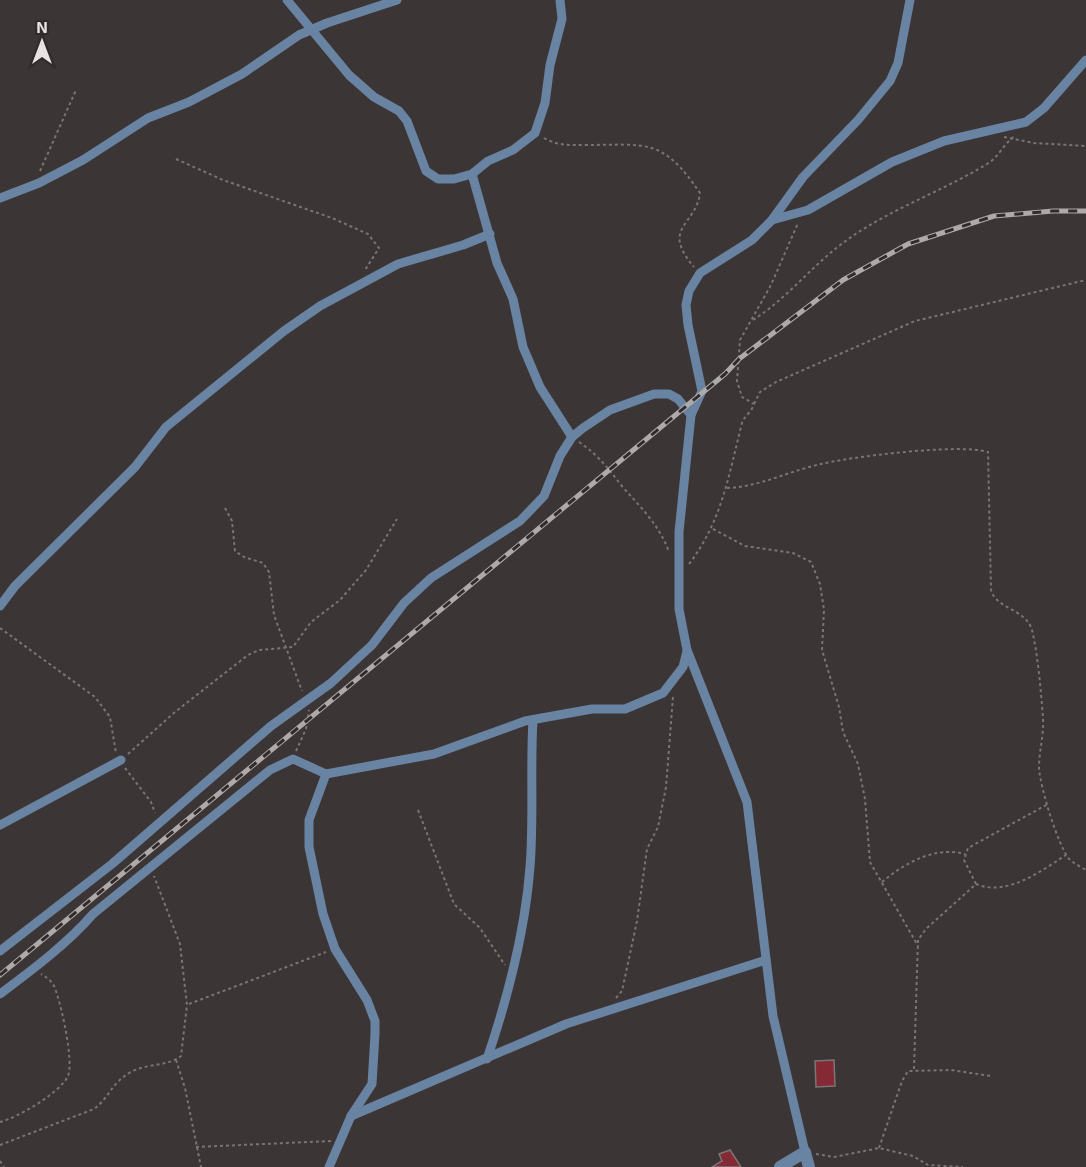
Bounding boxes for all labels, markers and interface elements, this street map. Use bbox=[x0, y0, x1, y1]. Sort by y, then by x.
north arrow bbox=[12, 12, 72, 72]
text: N bbox=[36, 17, 48, 36]

